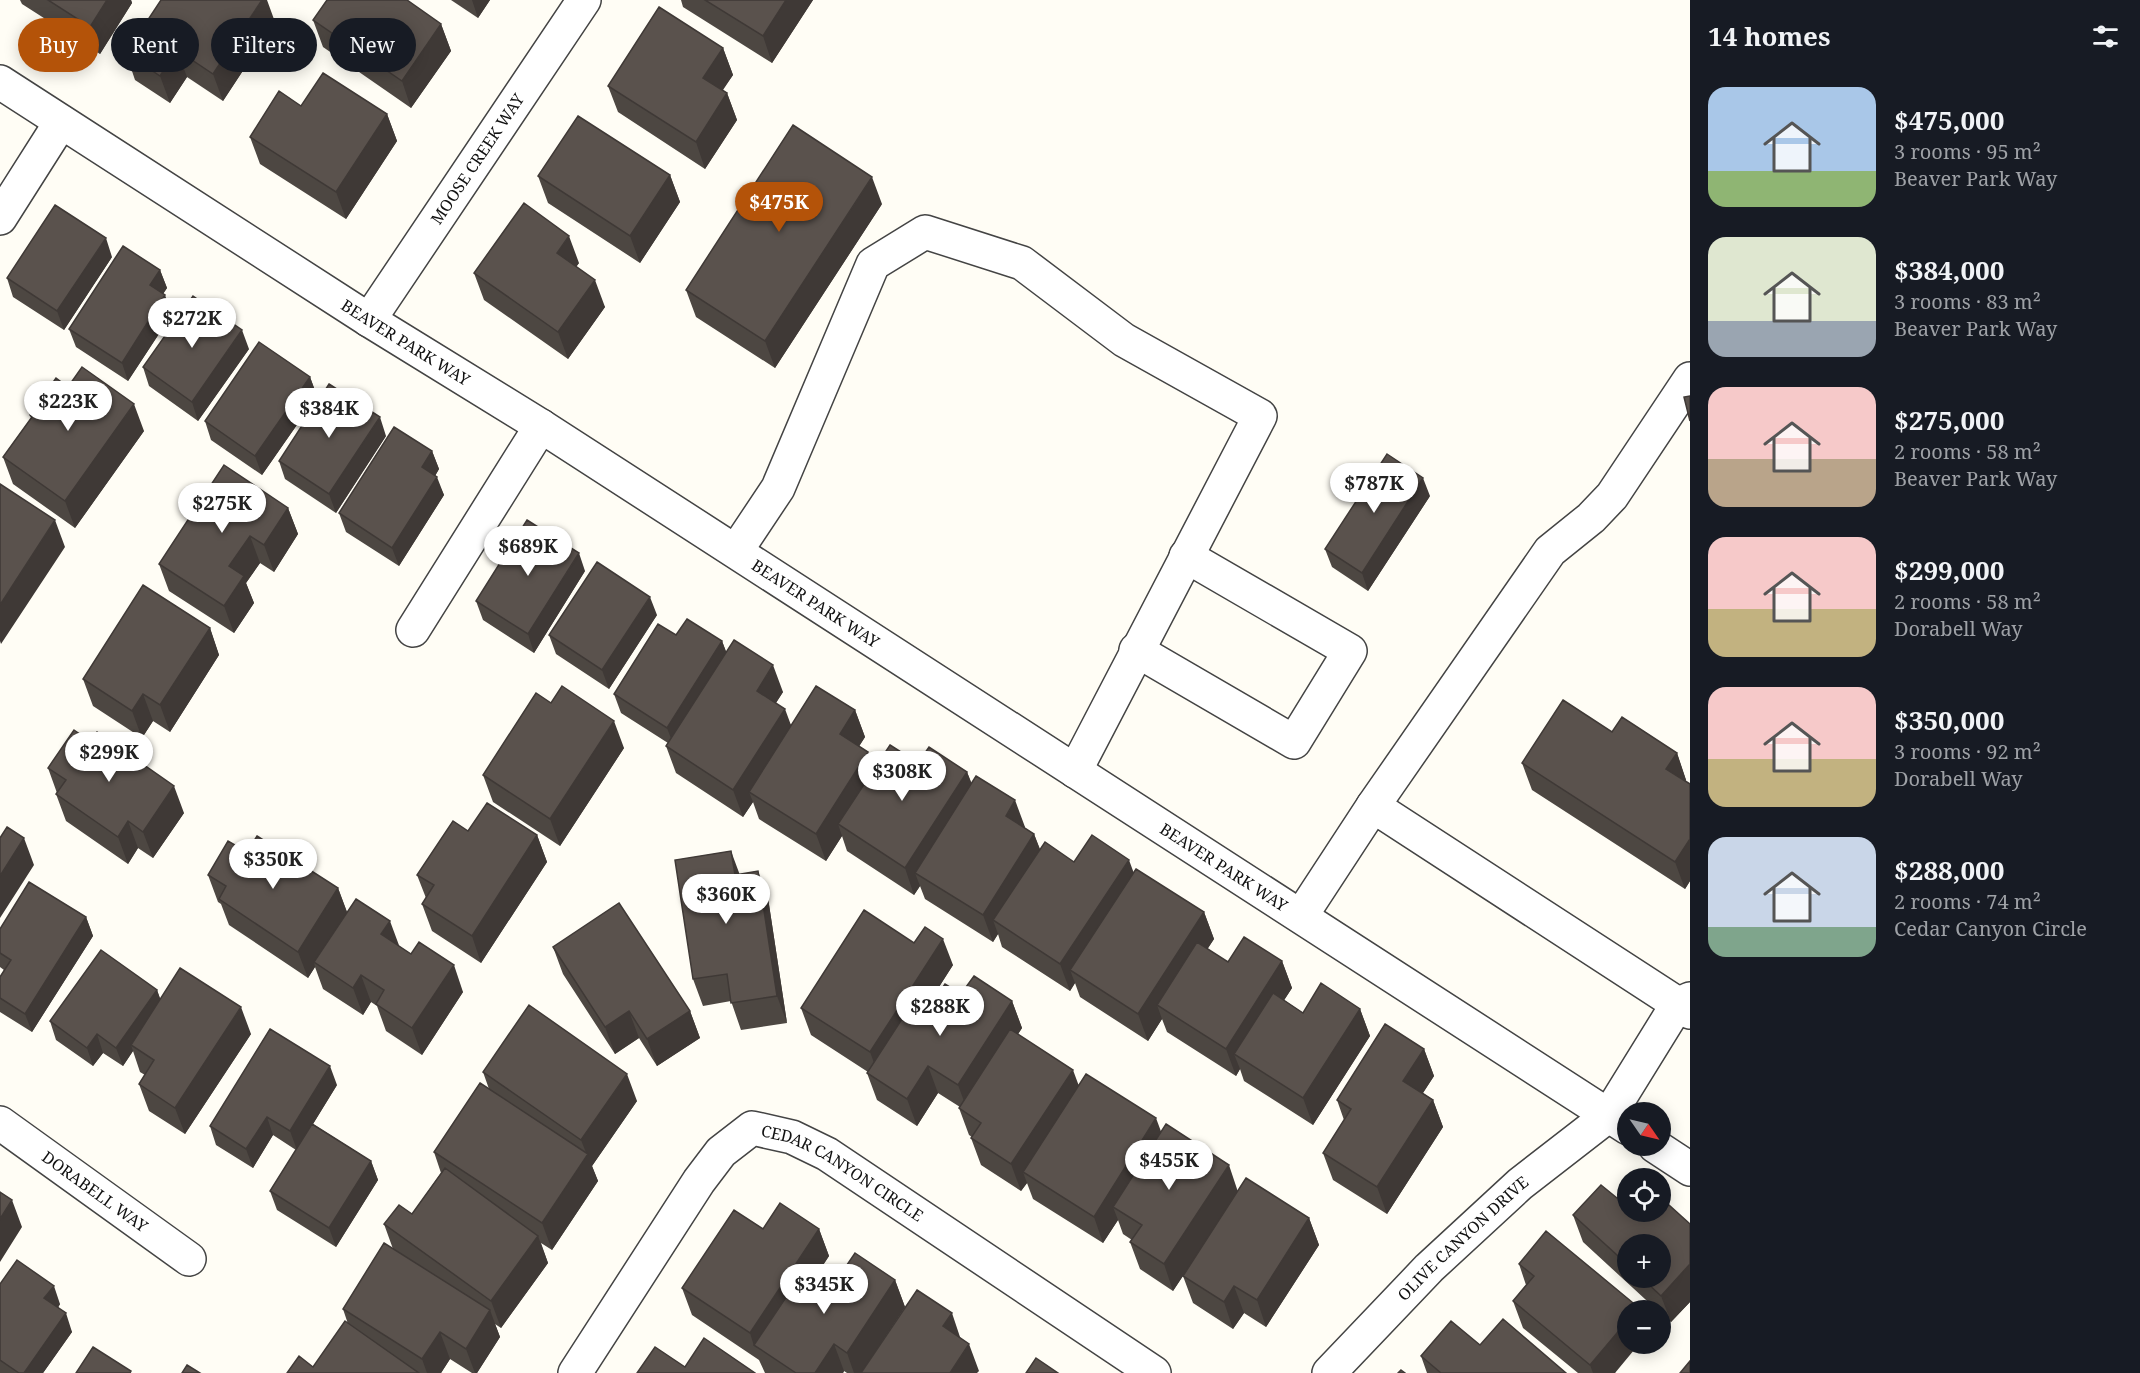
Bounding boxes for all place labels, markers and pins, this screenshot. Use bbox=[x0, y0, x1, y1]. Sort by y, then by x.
pin: $475K bbox=[737, 182, 821, 233]
pin: $272K bbox=[150, 298, 234, 349]
pin: $223K bbox=[26, 381, 110, 432]
pin: $384K bbox=[287, 388, 371, 439]
pin: $787K bbox=[1332, 463, 1416, 514]
pin: $275K bbox=[180, 483, 264, 534]
pin: $689K bbox=[486, 526, 570, 577]
pin: $299K bbox=[67, 732, 151, 783]
pin: $308K bbox=[860, 751, 944, 802]
pin: $350K bbox=[231, 839, 315, 890]
pin: $360K bbox=[684, 874, 768, 925]
pin: $288K bbox=[898, 986, 982, 1037]
pin: $455K bbox=[1127, 1140, 1211, 1191]
pin: $345K bbox=[782, 1264, 866, 1315]

